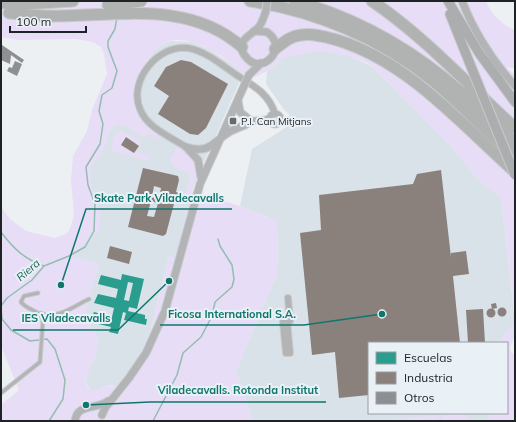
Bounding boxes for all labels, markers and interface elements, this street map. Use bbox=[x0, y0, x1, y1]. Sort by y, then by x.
scale bar bbox=[10, 8, 86, 34]
text: 100 m bbox=[16, 14, 51, 29]
place label: P.I. Can Mitjans bbox=[241, 115, 312, 128]
marker: P.I. Can Mitjans bbox=[228, 116, 238, 126]
callout: Skate Park Viladecavalls bbox=[86, 186, 232, 209]
text: Skate Park Viladecavalls bbox=[94, 191, 224, 205]
water label: Riera bbox=[13, 256, 43, 284]
callout: Ficosa International S.A. bbox=[160, 302, 304, 325]
callout: IES Viladecavalls bbox=[13, 307, 118, 330]
text: Ficosa International S.A. bbox=[168, 307, 296, 321]
text: IES Viladecavalls bbox=[21, 311, 111, 325]
legend bbox=[368, 342, 508, 414]
text: Escuelas bbox=[404, 350, 452, 365]
text: Industria bbox=[404, 370, 453, 385]
callout: Viladecavalls. Rotonda Institut bbox=[150, 379, 326, 402]
text: Viladecavalls. Rotonda Institut bbox=[157, 383, 318, 397]
text: Otros bbox=[404, 390, 435, 405]

